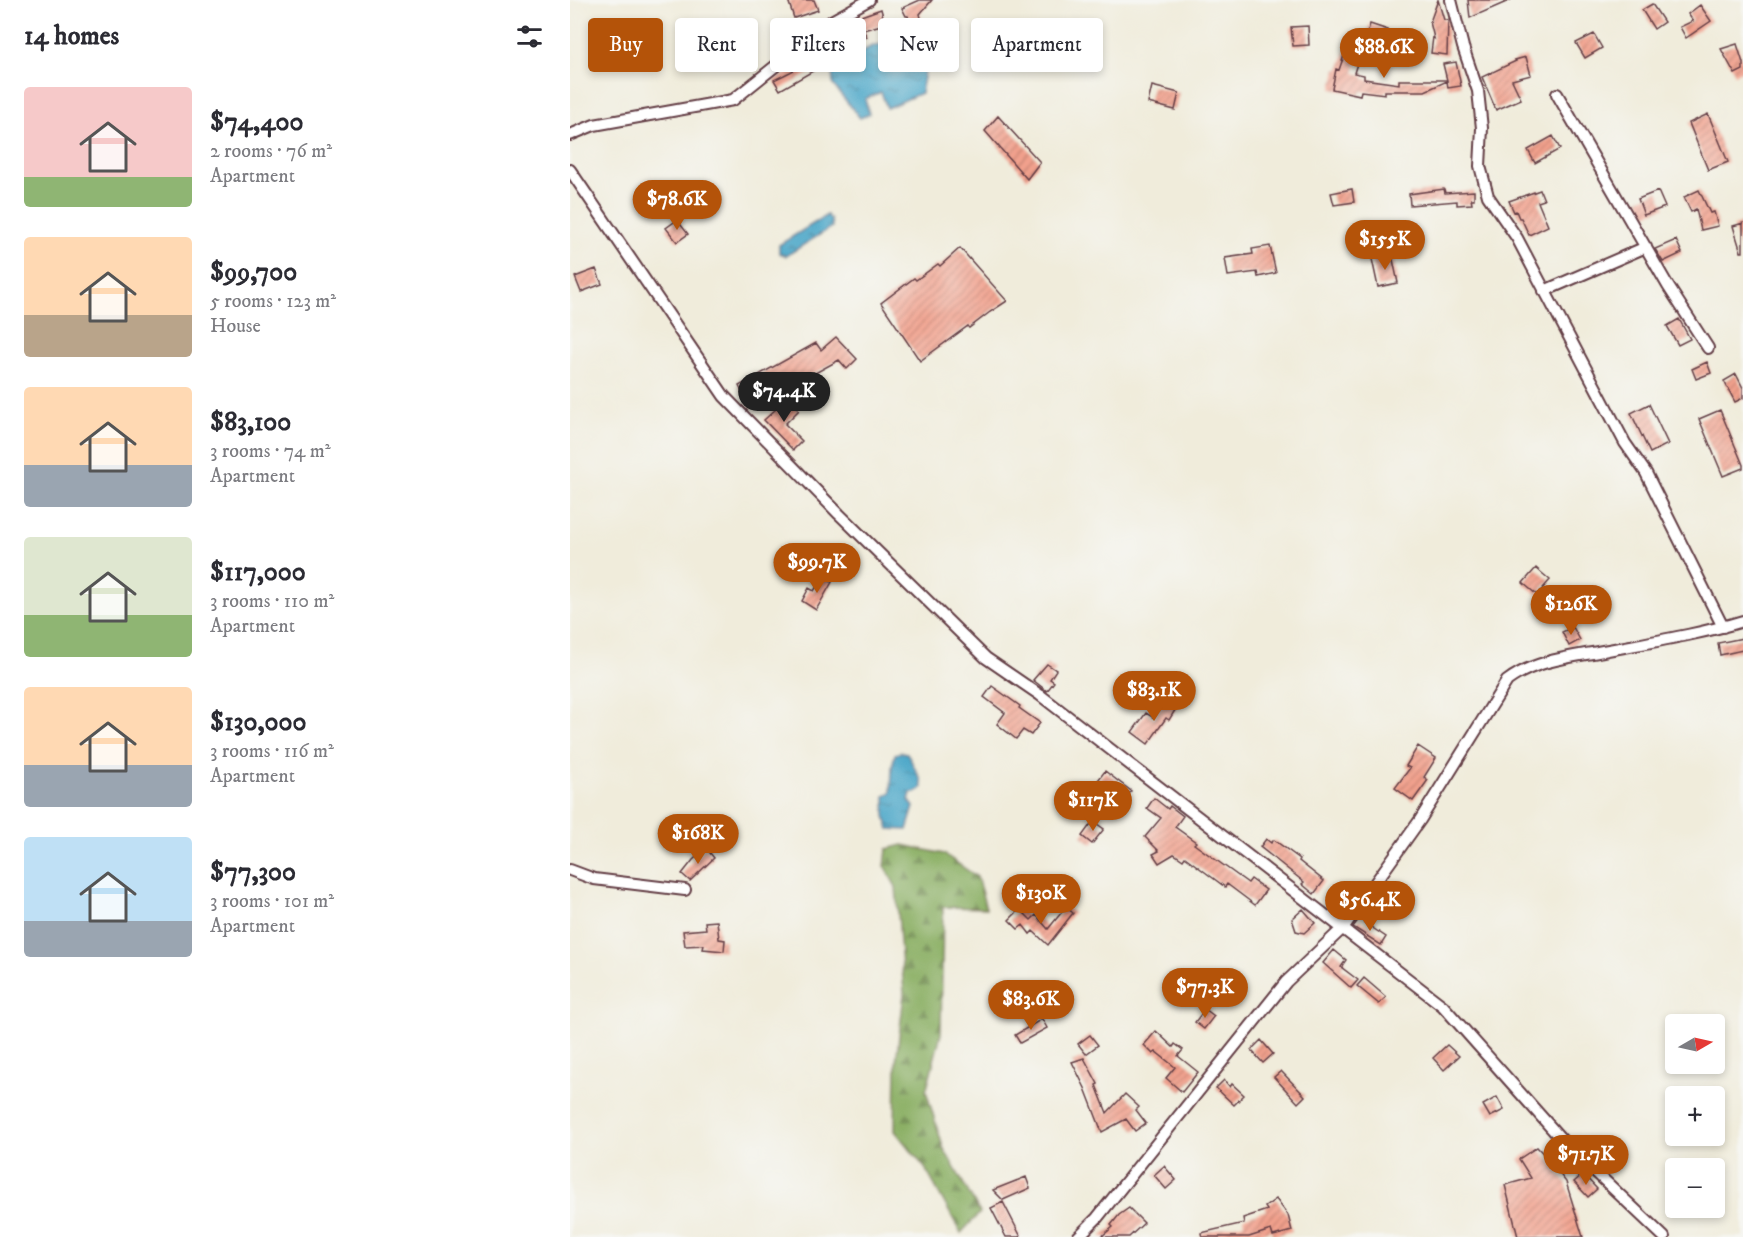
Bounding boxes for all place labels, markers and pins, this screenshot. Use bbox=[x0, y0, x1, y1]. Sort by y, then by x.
pin: $88.6K bbox=[1335, 28, 1433, 79]
pin: $78.6K bbox=[628, 180, 726, 231]
pin: $155K bbox=[1343, 220, 1427, 271]
pin: $74.4K bbox=[735, 372, 833, 423]
pin: $99.7K bbox=[768, 543, 866, 594]
pin: $126K bbox=[1529, 585, 1613, 636]
pin: $83.1K bbox=[1105, 671, 1203, 722]
pin: $117K bbox=[1051, 781, 1135, 832]
pin: $168K bbox=[656, 814, 740, 865]
pin: $130K bbox=[999, 874, 1083, 925]
pin: $56.4K bbox=[1321, 881, 1419, 932]
pin: $77.3K bbox=[1156, 968, 1254, 1019]
pin: $83.6K bbox=[982, 980, 1080, 1031]
pin: $71.7K bbox=[1537, 1135, 1635, 1186]

